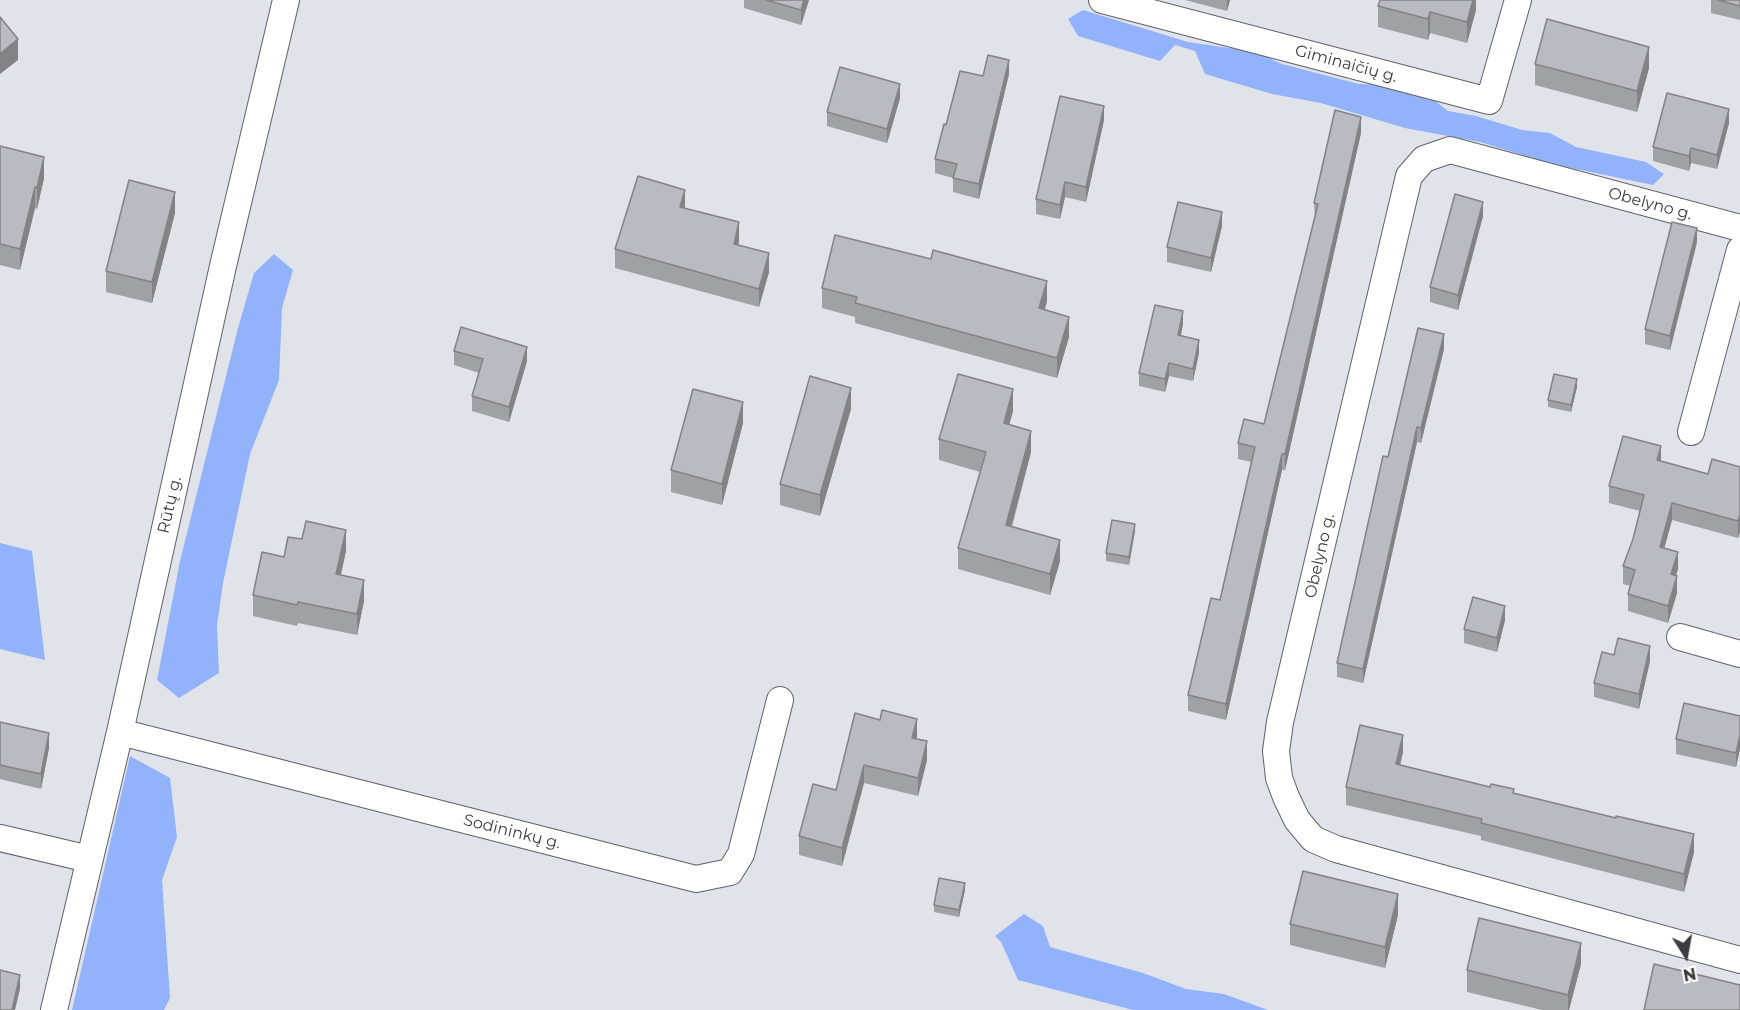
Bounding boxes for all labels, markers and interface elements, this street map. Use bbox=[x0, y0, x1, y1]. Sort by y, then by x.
street label: Giminaičių g. bbox=[1293, 41, 1399, 87]
street label: Obelyno g. bbox=[1606, 184, 1694, 224]
street label: Rūtų g. bbox=[154, 475, 186, 535]
street label: Obelyno g. bbox=[1301, 512, 1339, 600]
street label: Sodininkų g. bbox=[461, 811, 563, 853]
north arrow bbox=[1656, 926, 1716, 986]
text: N bbox=[1681, 964, 1698, 985]

